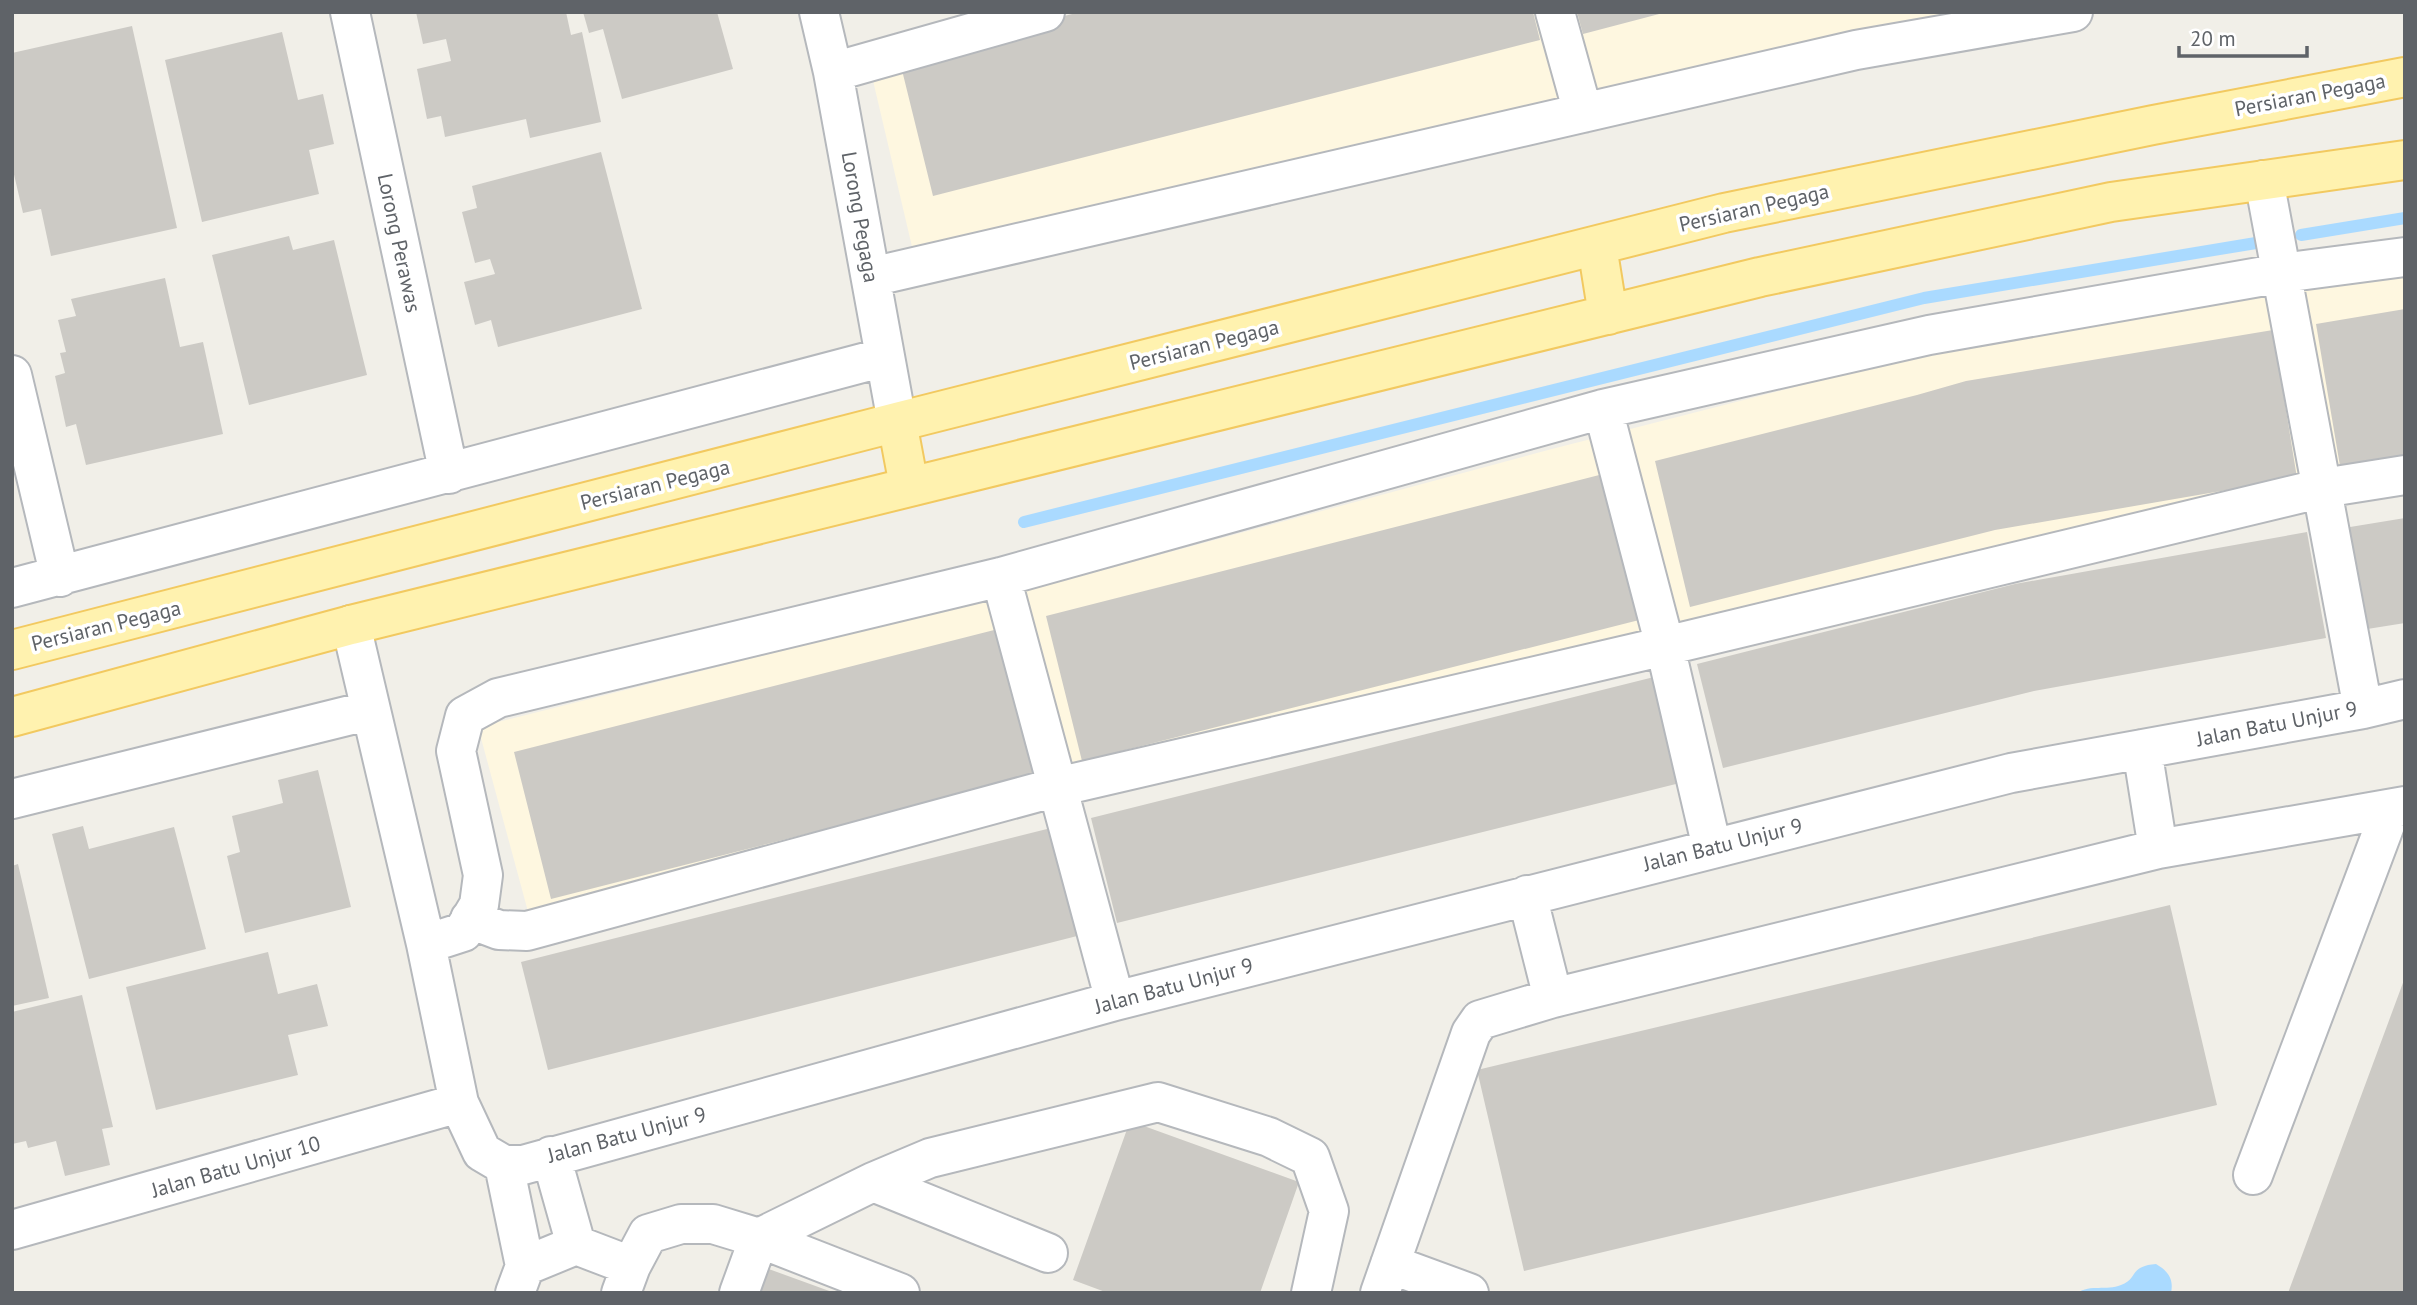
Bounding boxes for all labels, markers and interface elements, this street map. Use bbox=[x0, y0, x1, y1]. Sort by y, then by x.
scale bar bbox=[2179, 14, 2307, 58]
text: 20 m bbox=[2190, 25, 2236, 52]
street label: Persiaran Pegaga bbox=[2232, 67, 2388, 122]
street label: Lorong Pegaga bbox=[836, 149, 885, 284]
street label: Lorong Perawas bbox=[372, 171, 427, 315]
street label: Persiaran Pegaga bbox=[1676, 177, 1832, 238]
street label: Persiaran Pegaga bbox=[1126, 313, 1281, 376]
street label: Persiaran Pegaga bbox=[577, 453, 732, 516]
street label: Persiaran Pegaga bbox=[28, 594, 183, 657]
street label: Jalan Batu Unjur 9 bbox=[2193, 695, 2360, 753]
street label: Jalan Batu Unjur 9 bbox=[1639, 812, 1805, 878]
street label: Jalan Batu Unjur 9 bbox=[1091, 951, 1256, 1020]
street label: Jalan Batu Unjur 9 bbox=[544, 1100, 709, 1169]
street label: Jalan Batu Unjur 10 bbox=[147, 1129, 324, 1204]

